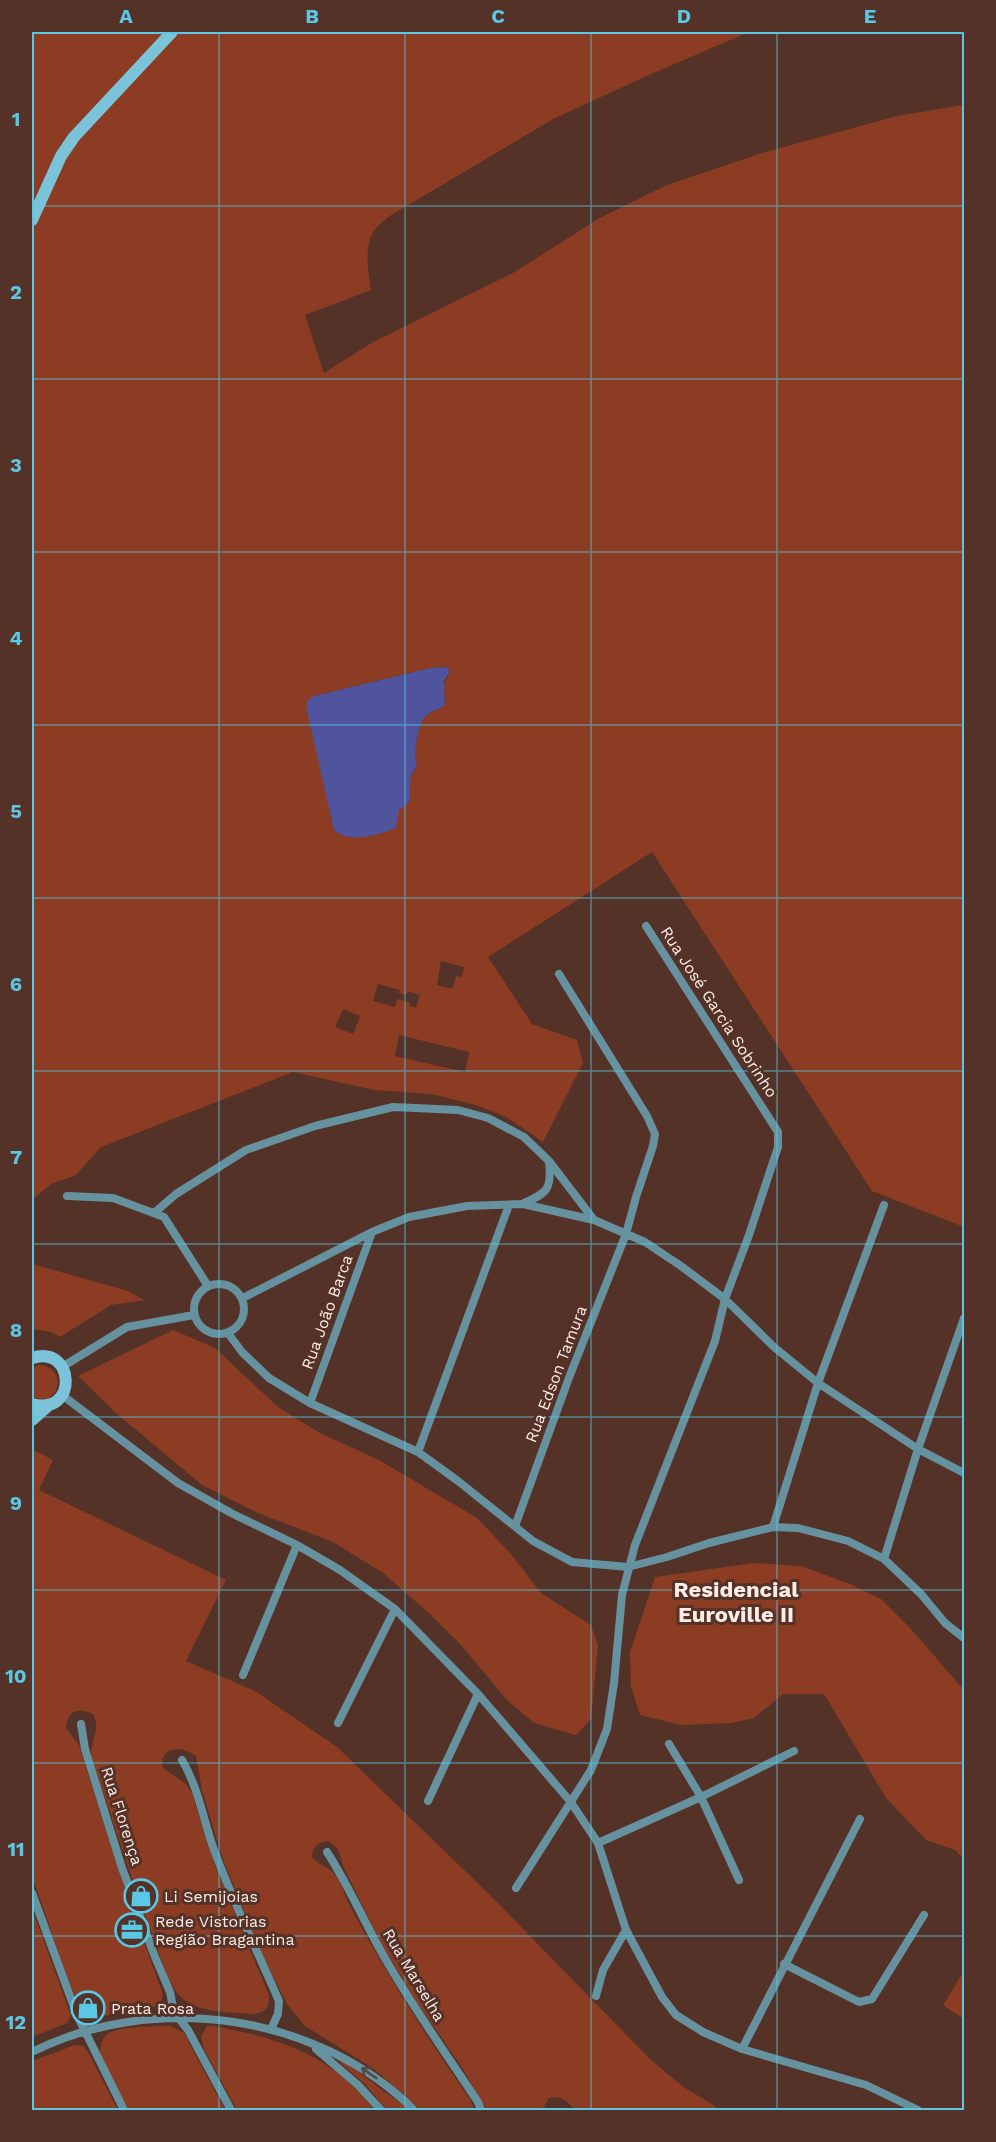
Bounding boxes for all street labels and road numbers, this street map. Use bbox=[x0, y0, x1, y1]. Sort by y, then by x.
street label: Rua José Garcia Sobrinho bbox=[657, 923, 781, 1101]
street label: Rua João Barca bbox=[297, 1252, 357, 1372]
street label: Rua Edson Tamura bbox=[521, 1303, 591, 1445]
street label: Rua Florença bbox=[97, 1764, 147, 1868]
street label: Rua Marselha bbox=[379, 1925, 449, 2025]

